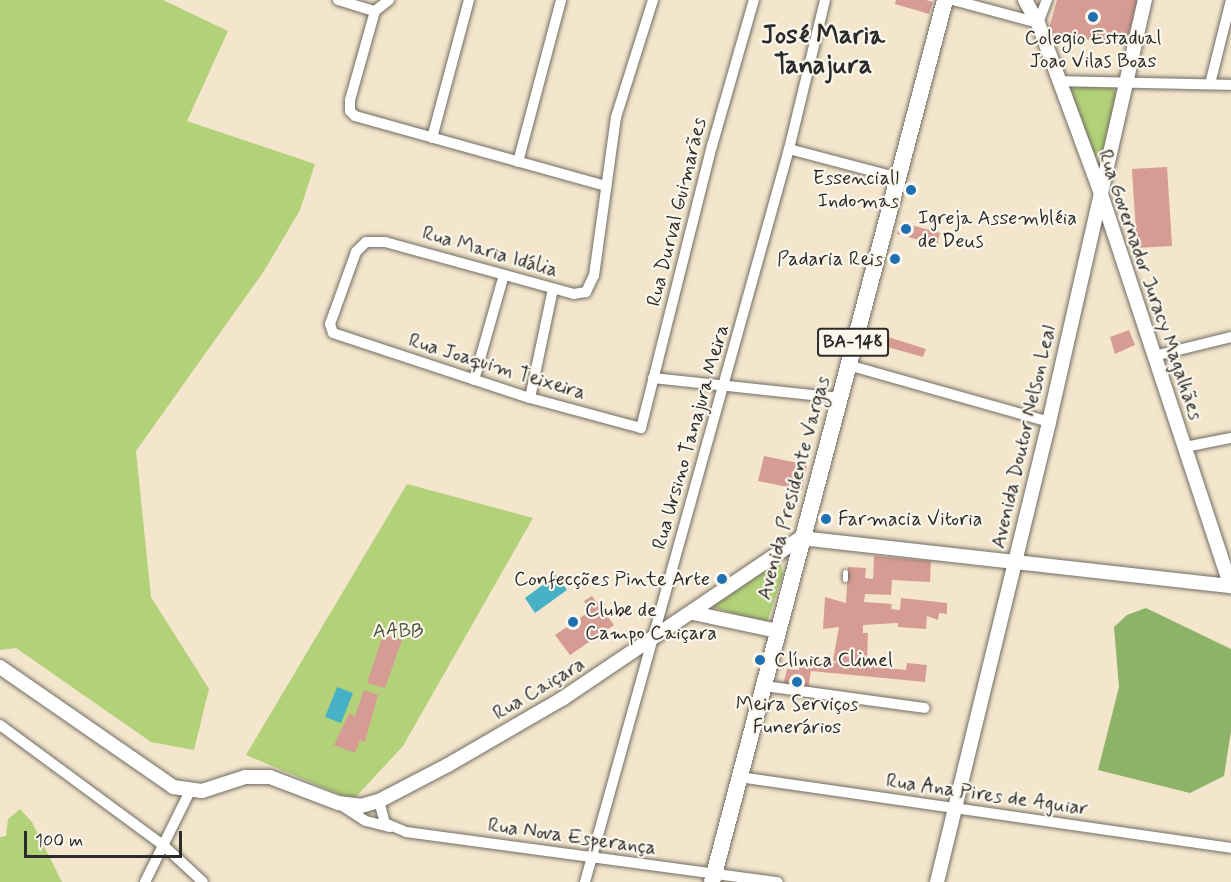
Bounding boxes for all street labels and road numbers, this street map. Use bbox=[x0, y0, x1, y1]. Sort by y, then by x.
street label: Rua Durval Guimarães bbox=[642, 116, 712, 308]
street label: Rua Governador Juracy Magalhães bbox=[1092, 146, 1208, 424]
street label: Rua Maria Idália bbox=[417, 220, 563, 284]
street label: Rua Ursino Tanajura Meira bbox=[648, 323, 734, 551]
street label: Avenida Doutor Nelson Leal bbox=[987, 324, 1061, 550]
road number: BA-148 bbox=[817, 327, 889, 357]
street label: Rua Joaquim Teixeira bbox=[403, 328, 591, 406]
street label: Avenida Presidente Vargas bbox=[753, 375, 835, 601]
street label: Rua Caiçara bbox=[489, 653, 589, 725]
street label: Rua Ana Pires de Aguiar bbox=[887, 769, 1087, 821]
street label: Rua Nova Esperança bbox=[487, 813, 657, 861]

